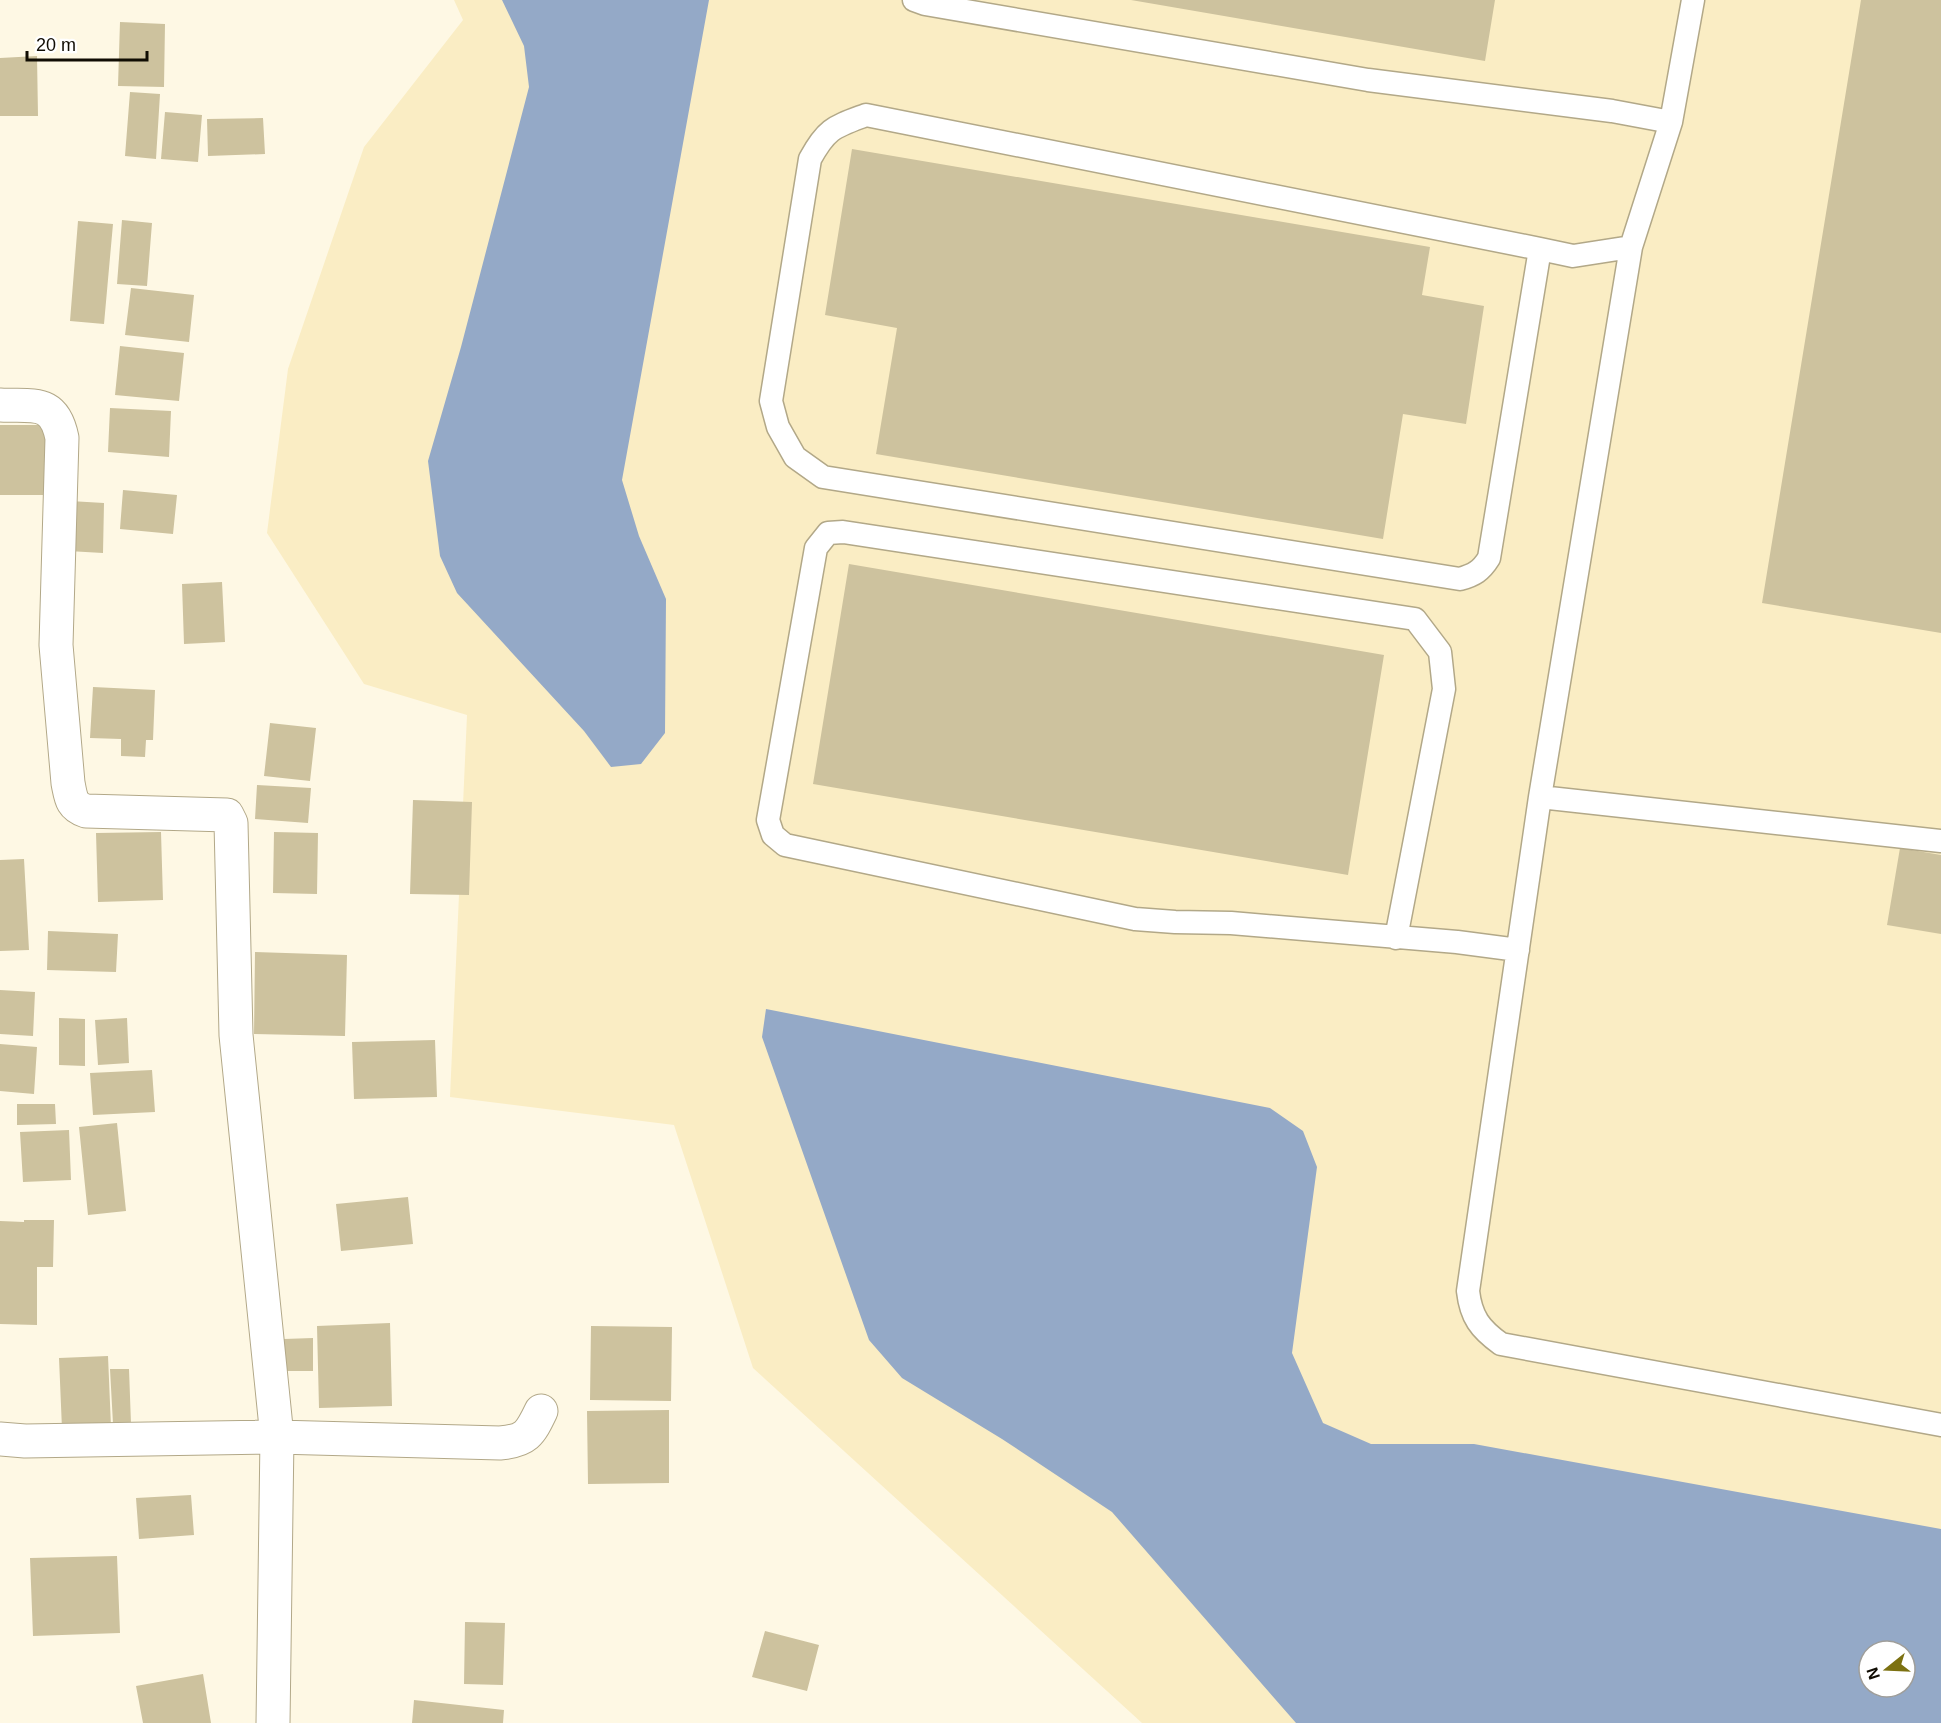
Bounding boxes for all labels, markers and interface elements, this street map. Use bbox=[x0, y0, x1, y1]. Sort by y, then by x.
scale bar bbox=[27, 24, 147, 62]
text: 20 m bbox=[36, 35, 76, 55]
north arrow bbox=[1857, 1639, 1917, 1699]
text: N bbox=[1863, 1665, 1883, 1682]

